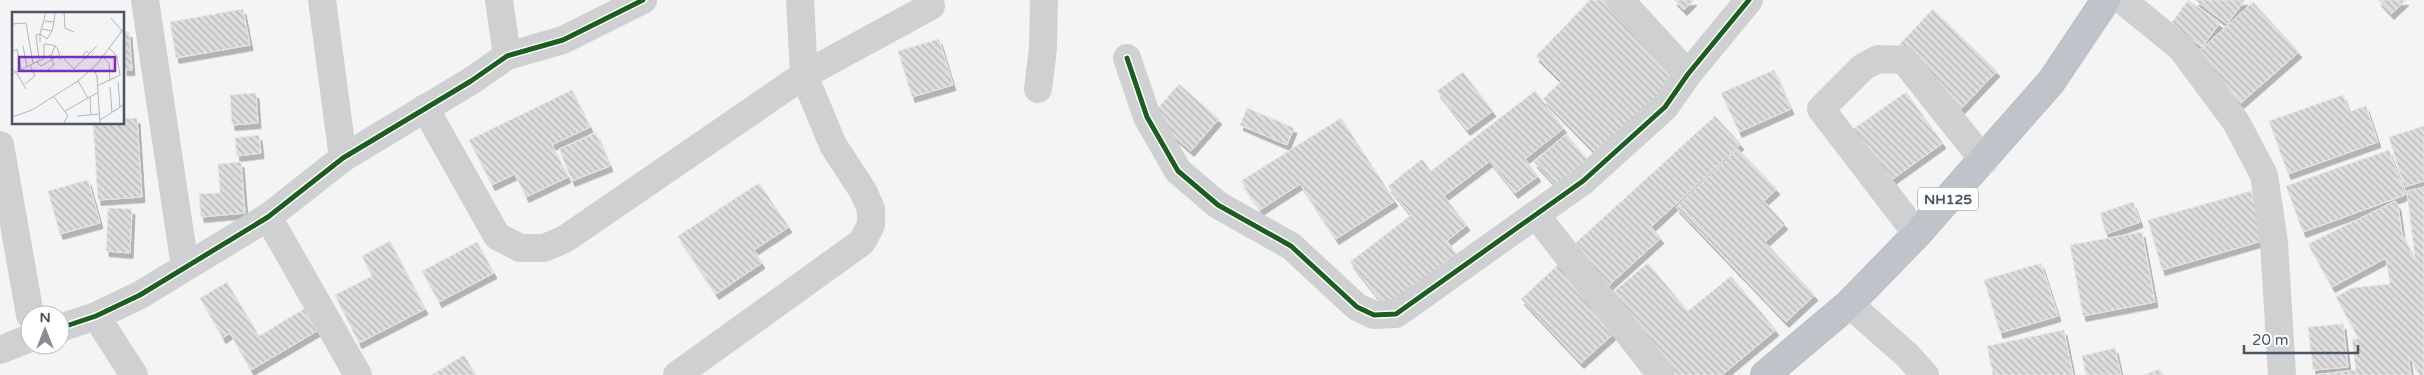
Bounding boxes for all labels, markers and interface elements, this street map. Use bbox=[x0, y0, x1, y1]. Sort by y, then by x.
inset map bbox=[12, 12, 125, 125]
road number: NH125 bbox=[1918, 188, 1978, 210]
north arrow bbox=[20, 305, 70, 355]
text: N bbox=[39, 309, 51, 326]
scale bar bbox=[2244, 322, 2358, 354]
text: 20 m bbox=[2252, 331, 2289, 349]

